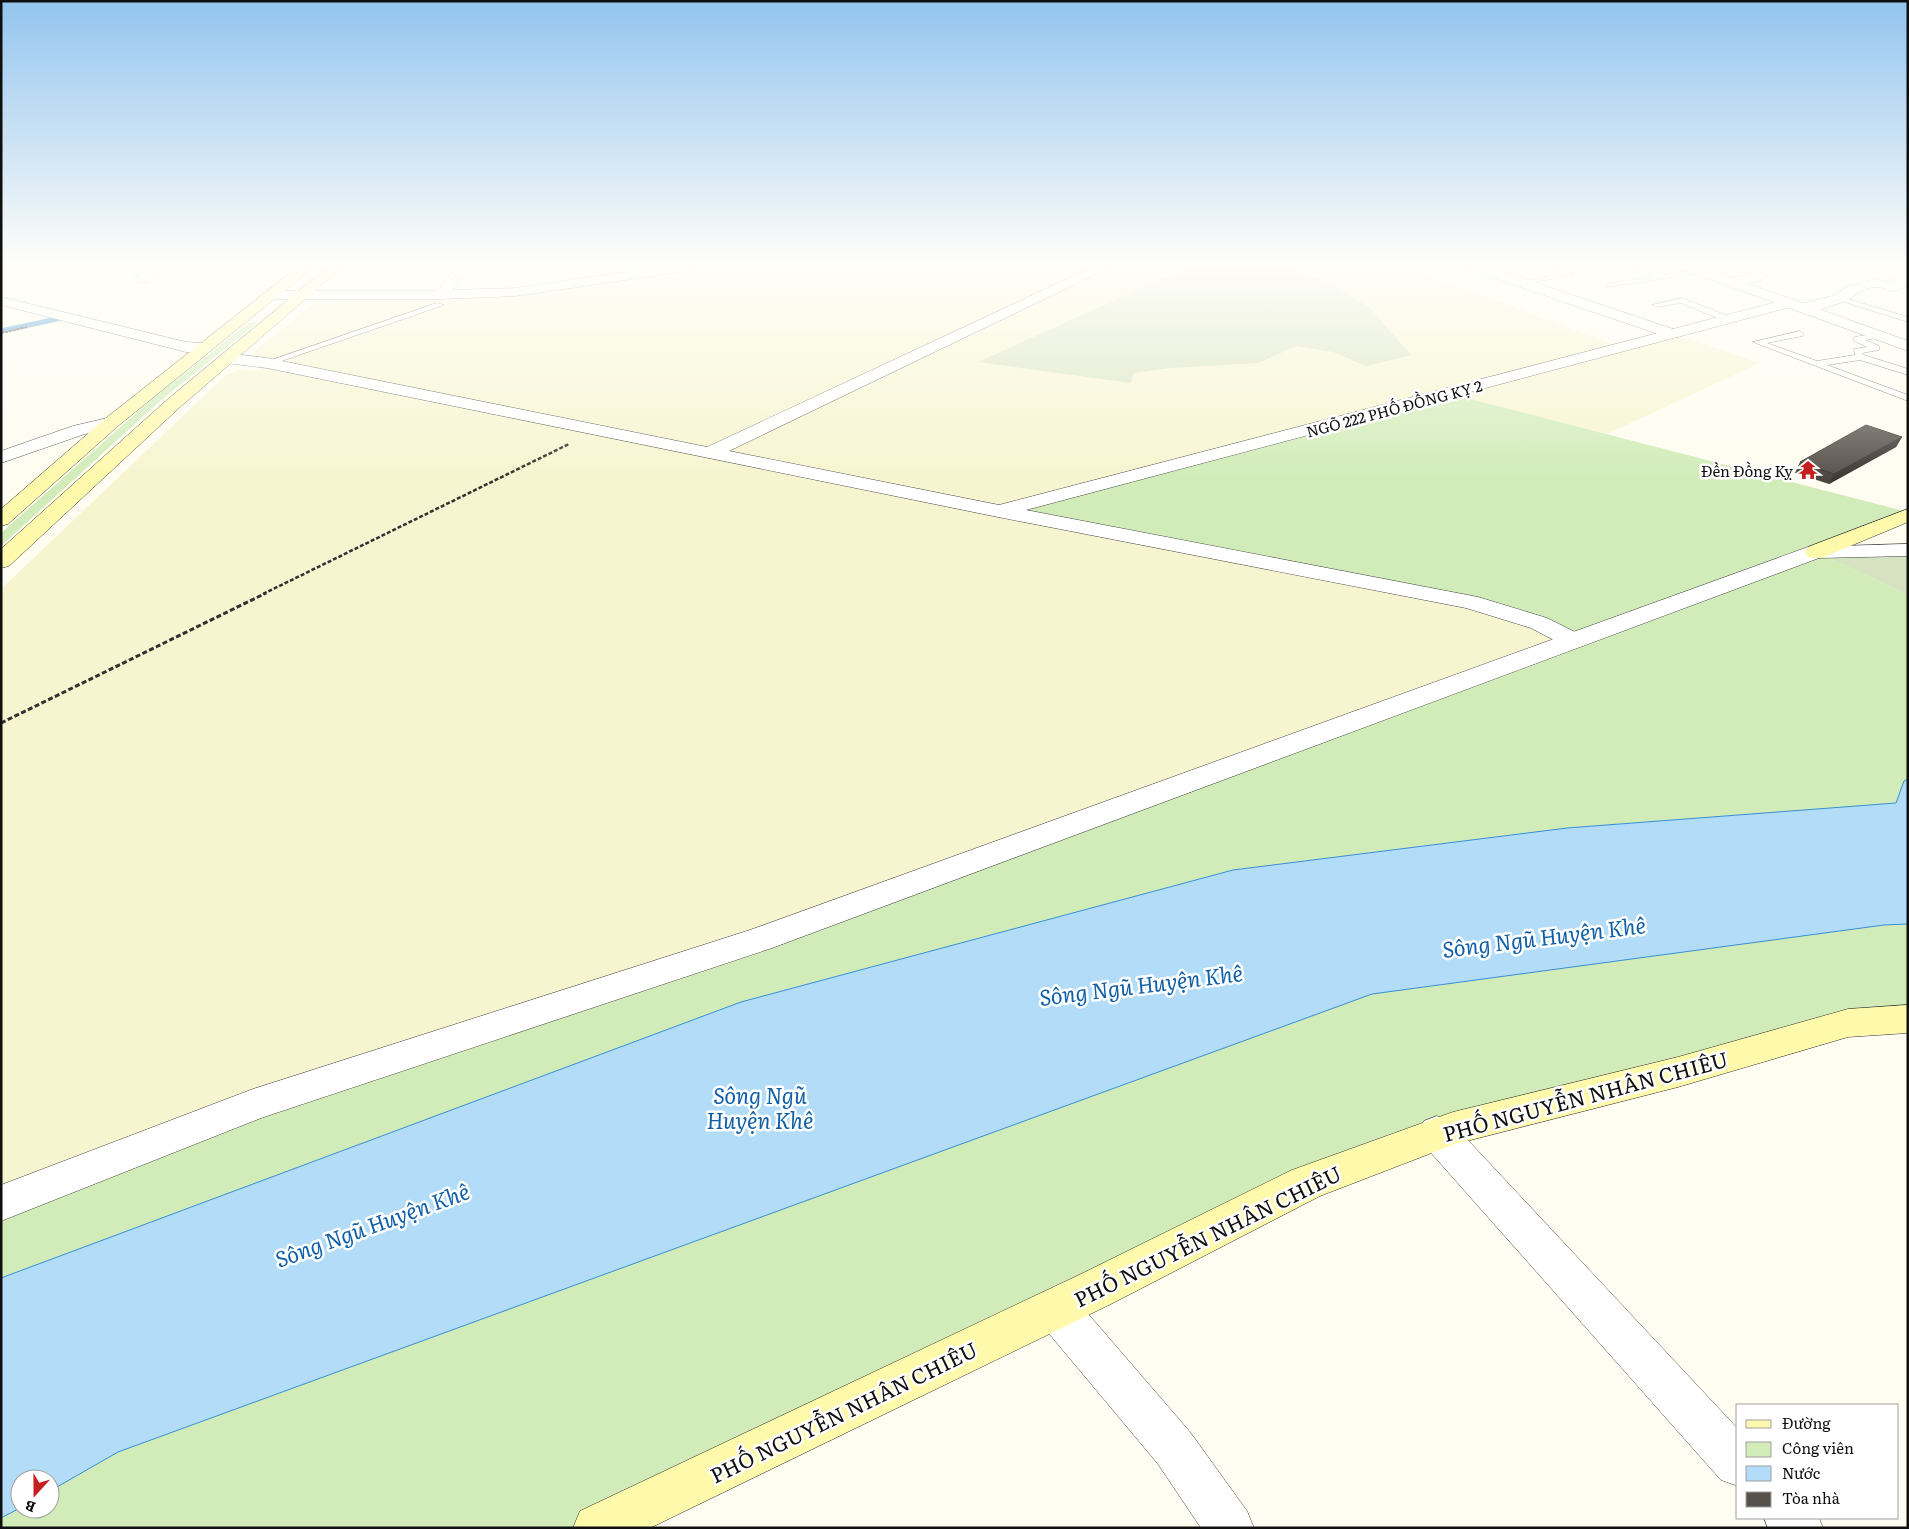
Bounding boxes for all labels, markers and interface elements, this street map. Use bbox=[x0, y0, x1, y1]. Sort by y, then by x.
street label: NGÕ 222 PHỐ ĐỒNG KỴ 2 bbox=[1303, 373, 1485, 443]
place label: Đền Đồng Kỵ bbox=[1701, 459, 1793, 482]
temple icon: Đền Đồng Kỵ bbox=[1797, 459, 1819, 481]
water label: Sông Ngũ Huyện Khê bbox=[1440, 907, 1648, 965]
water label: Sông Ngũ Huyện Khê bbox=[1037, 955, 1245, 1013]
street label: PHỐ NGUYỄN NHÂN CHIÊU bbox=[1439, 1042, 1731, 1148]
water label: Sông Ngũ Huyện Khê bbox=[707, 1078, 813, 1136]
street label: PHỐ NGUYỄN NHÂN CHIÊU bbox=[1068, 1157, 1346, 1313]
water label: Sông Ngũ Huyện Khê bbox=[270, 1174, 474, 1274]
street label: PHỐ NGUYỄN NHÂN CHIÊU bbox=[704, 1333, 982, 1489]
legend bbox=[1736, 1404, 1899, 1519]
text: Đường bbox=[1782, 1411, 1831, 1434]
text: Công viên bbox=[1782, 1436, 1854, 1459]
text: Nước bbox=[1782, 1461, 1821, 1484]
north arrow bbox=[10, 1469, 60, 1519]
text: Tòa nhà bbox=[1782, 1486, 1841, 1509]
text: B bbox=[22, 1496, 38, 1518]

